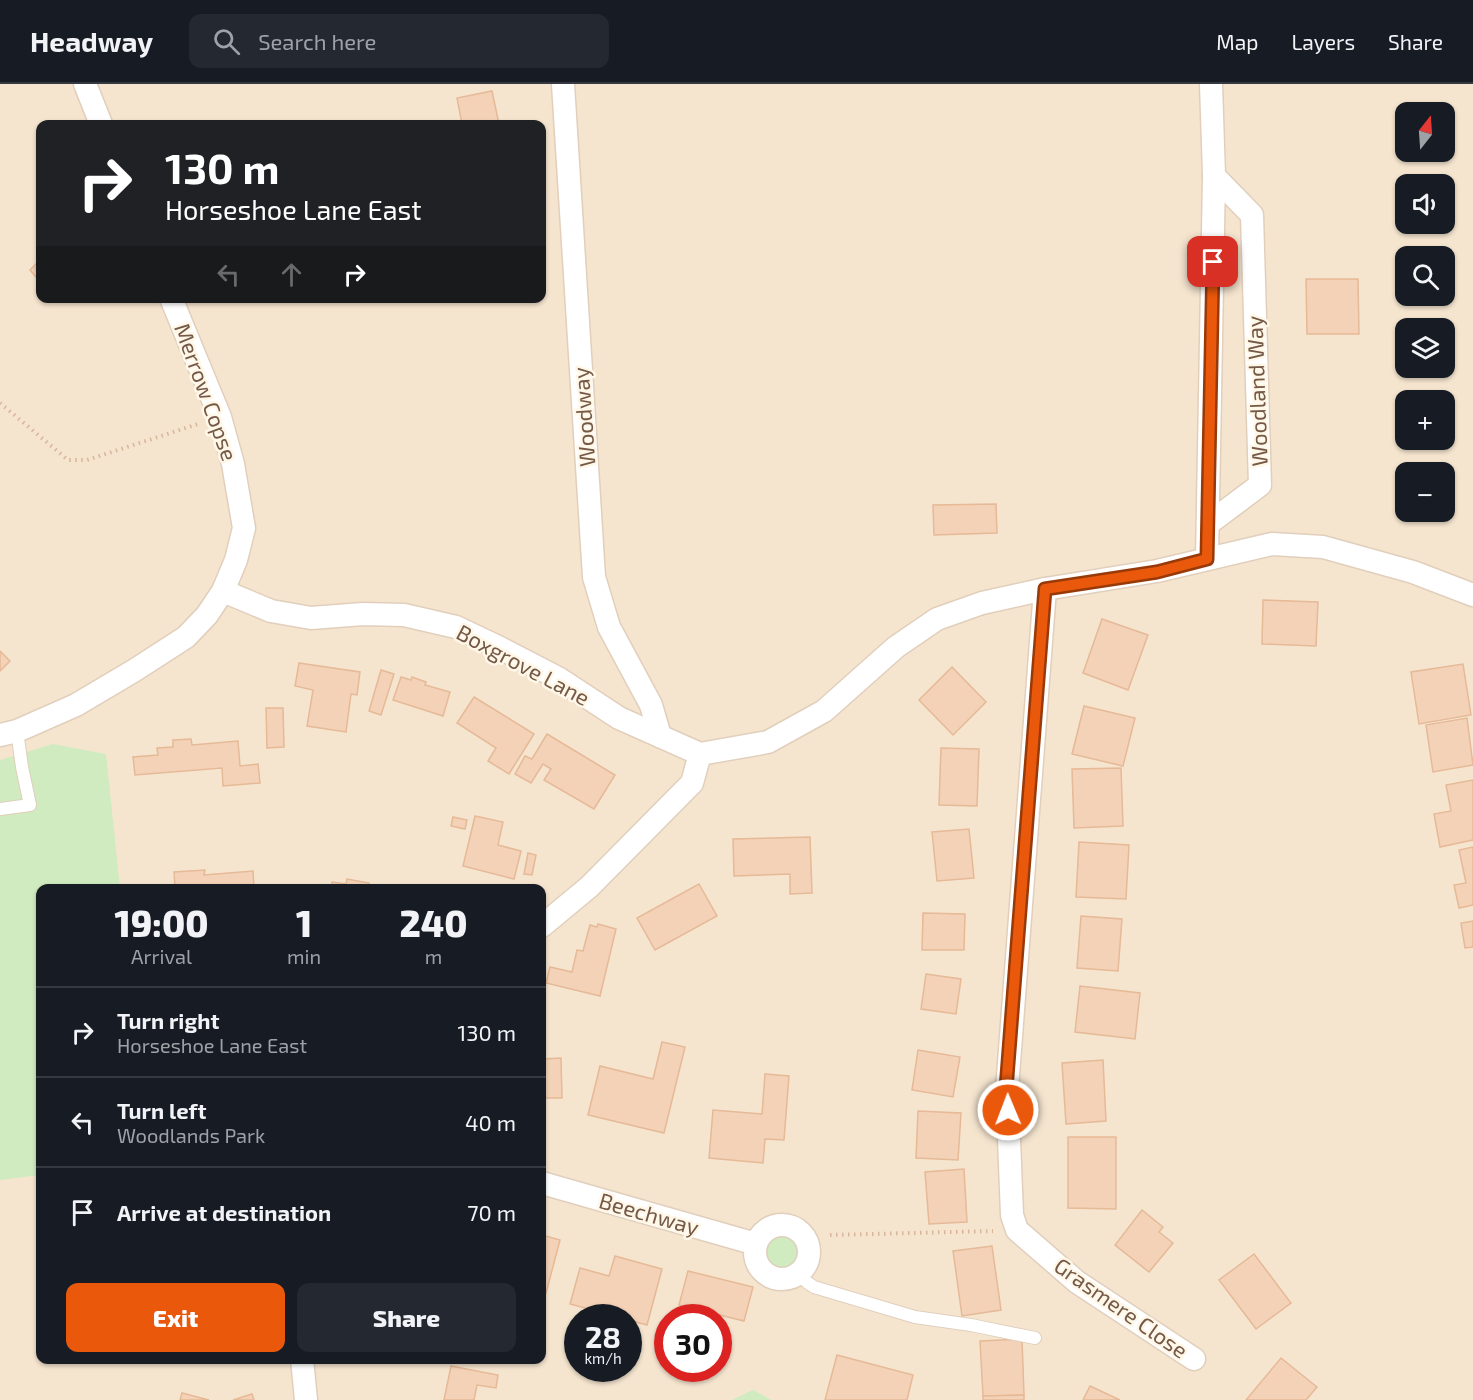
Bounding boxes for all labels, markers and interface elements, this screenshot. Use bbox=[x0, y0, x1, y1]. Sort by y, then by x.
search box bbox=[189, 14, 609, 68]
text: Headway bbox=[30, 24, 153, 58]
icon: search bbox=[210, 25, 243, 58]
text: Search here bbox=[258, 28, 376, 54]
text: Map bbox=[1216, 29, 1258, 54]
text: Layers bbox=[1291, 29, 1355, 54]
text: Share bbox=[1388, 29, 1443, 54]
north arrow bbox=[1395, 102, 1455, 162]
map controls bbox=[1395, 102, 1455, 522]
text: 130 m bbox=[165, 142, 280, 192]
icon: right bbox=[66, 144, 144, 222]
button: sound bbox=[1395, 174, 1455, 234]
text: Horseshoe Lane East bbox=[165, 193, 422, 225]
pin bbox=[1187, 236, 1238, 287]
icon: arrive bbox=[1196, 245, 1229, 278]
button: search bbox=[1395, 246, 1455, 306]
icon: left bbox=[212, 258, 245, 291]
icon: ahead bbox=[275, 258, 308, 291]
icon: right bbox=[338, 258, 371, 291]
street label: Woodland Way bbox=[1240, 315, 1272, 467]
button: layers bbox=[1395, 318, 1455, 378]
street label: Merrow Copse bbox=[170, 319, 244, 464]
street label: Woodway bbox=[567, 366, 599, 468]
button: + bbox=[1395, 390, 1455, 450]
button: − bbox=[1395, 462, 1455, 522]
street label: Boxgrove Lane bbox=[453, 618, 594, 710]
text: 19:00 bbox=[114, 901, 208, 944]
text: 1 bbox=[296, 901, 312, 944]
text: 240 bbox=[400, 901, 467, 944]
text: Arrival bbox=[131, 944, 192, 968]
text: min bbox=[287, 944, 321, 968]
text: m bbox=[425, 944, 442, 968]
text: Turn right bbox=[117, 1007, 219, 1033]
icon: right bbox=[66, 1016, 99, 1049]
text: 130 m bbox=[458, 1019, 516, 1045]
text: Horseshoe Lane East bbox=[117, 1033, 307, 1057]
position arrow bbox=[976, 1078, 1040, 1142]
text: Turn left bbox=[117, 1097, 206, 1123]
icon: left bbox=[66, 1106, 99, 1139]
text: 40 m bbox=[465, 1109, 516, 1135]
text: Woodlands Park bbox=[117, 1123, 265, 1147]
street label: Beechway bbox=[596, 1186, 703, 1240]
icon: arrive bbox=[66, 1196, 99, 1229]
text: Arrive at destination bbox=[117, 1199, 331, 1225]
text: 70 m bbox=[467, 1199, 516, 1225]
street label: Grasmere Close bbox=[1050, 1252, 1193, 1363]
button: Exit bbox=[66, 1283, 285, 1352]
button: Share bbox=[297, 1283, 516, 1352]
speed limit sign: 30 bbox=[654, 1304, 732, 1382]
text: 28 bbox=[585, 1318, 621, 1354]
text: km/h bbox=[584, 1349, 622, 1367]

